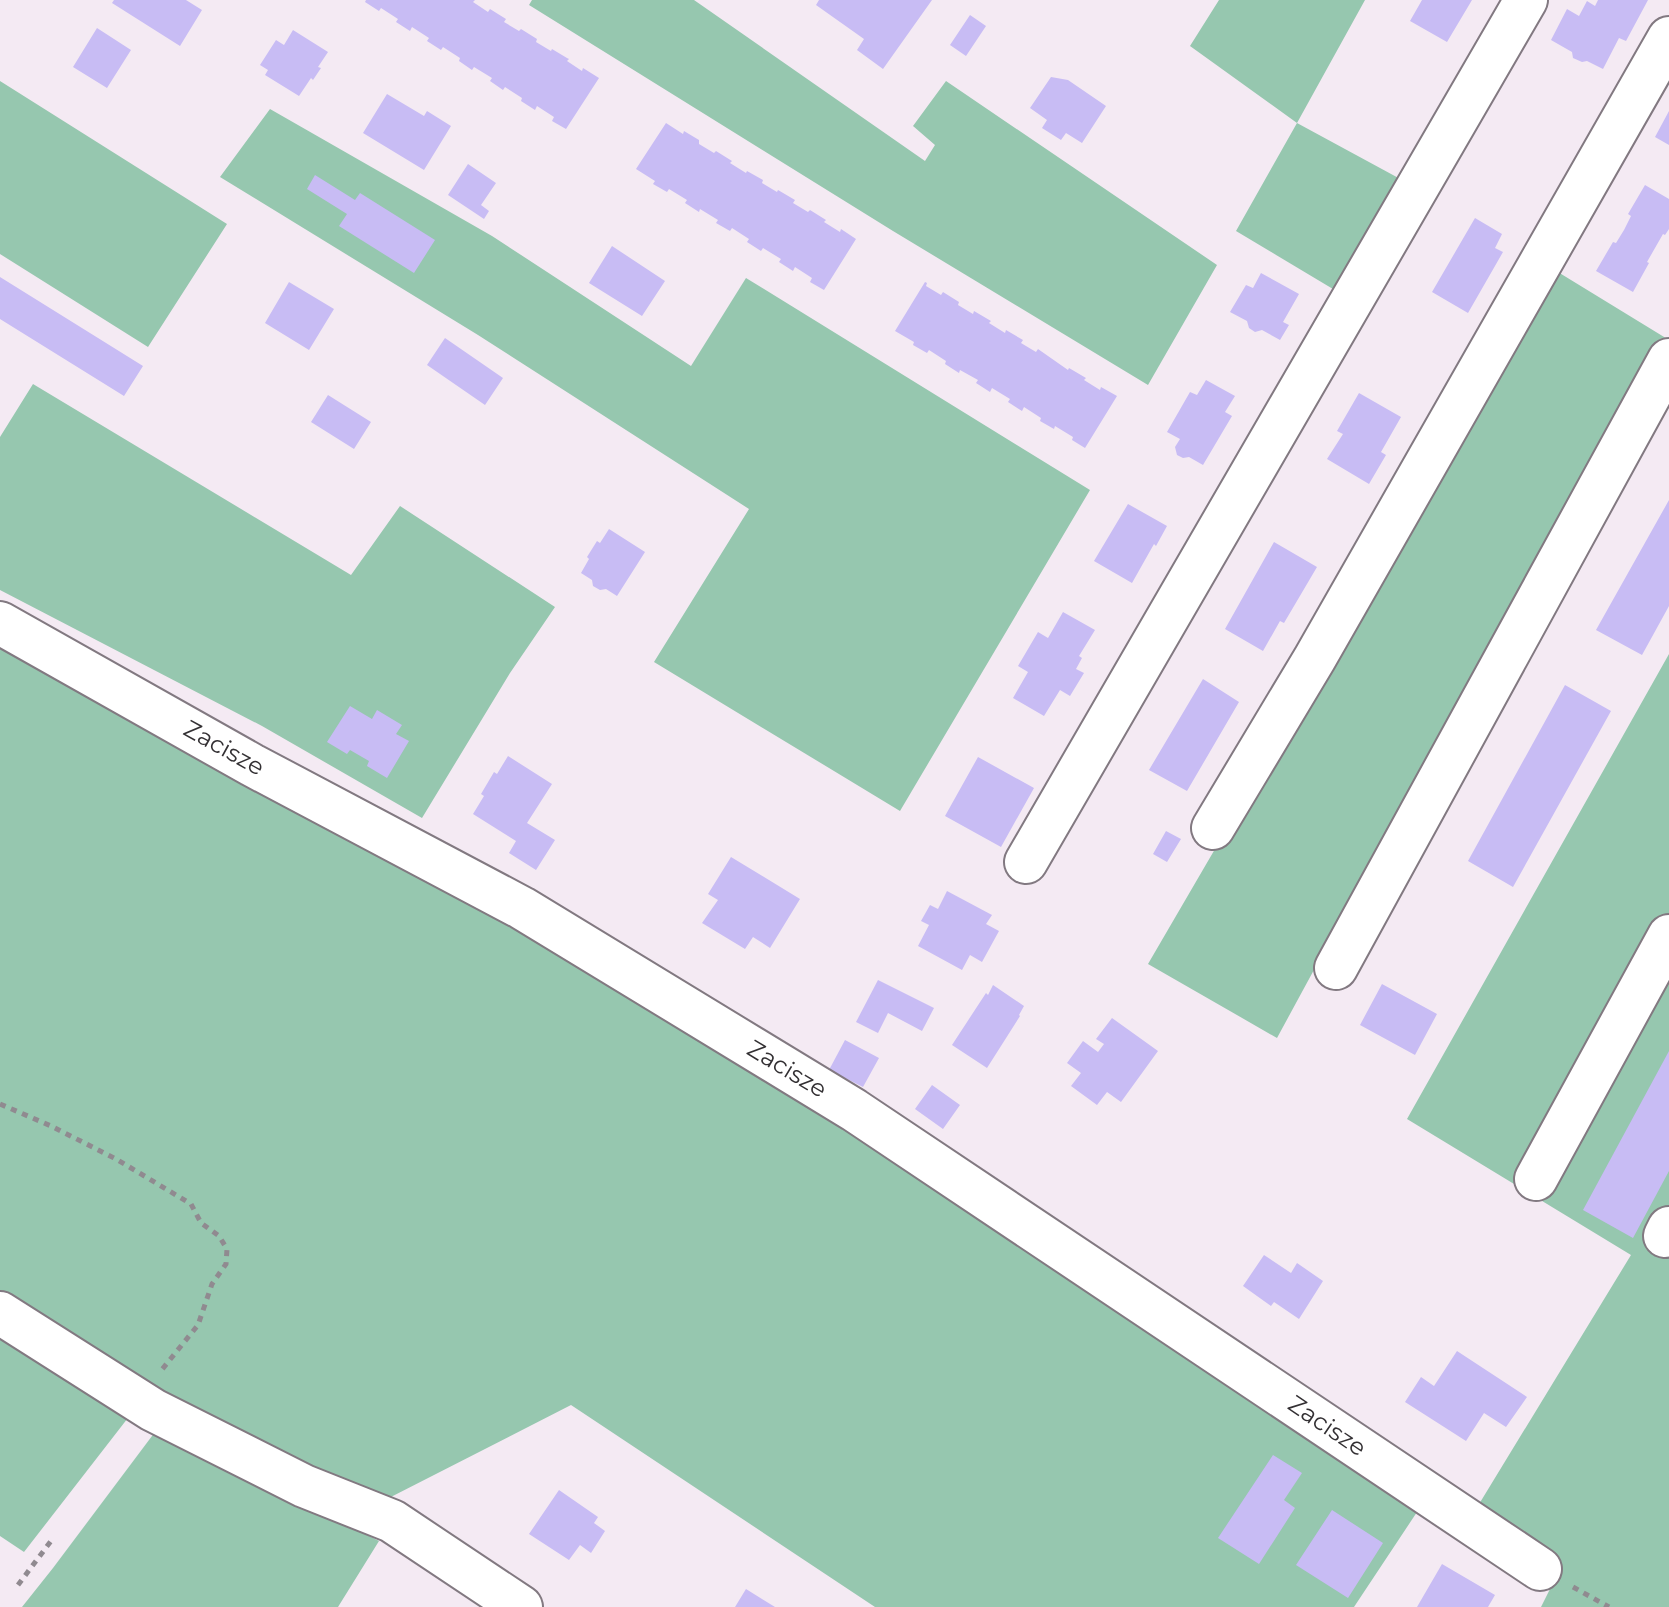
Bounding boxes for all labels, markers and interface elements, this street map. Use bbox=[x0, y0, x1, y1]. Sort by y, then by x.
street label: Zacisze bbox=[179, 714, 270, 782]
street label: Zacisze bbox=[742, 1034, 832, 1104]
street label: Zacisze bbox=[1283, 1389, 1372, 1462]

